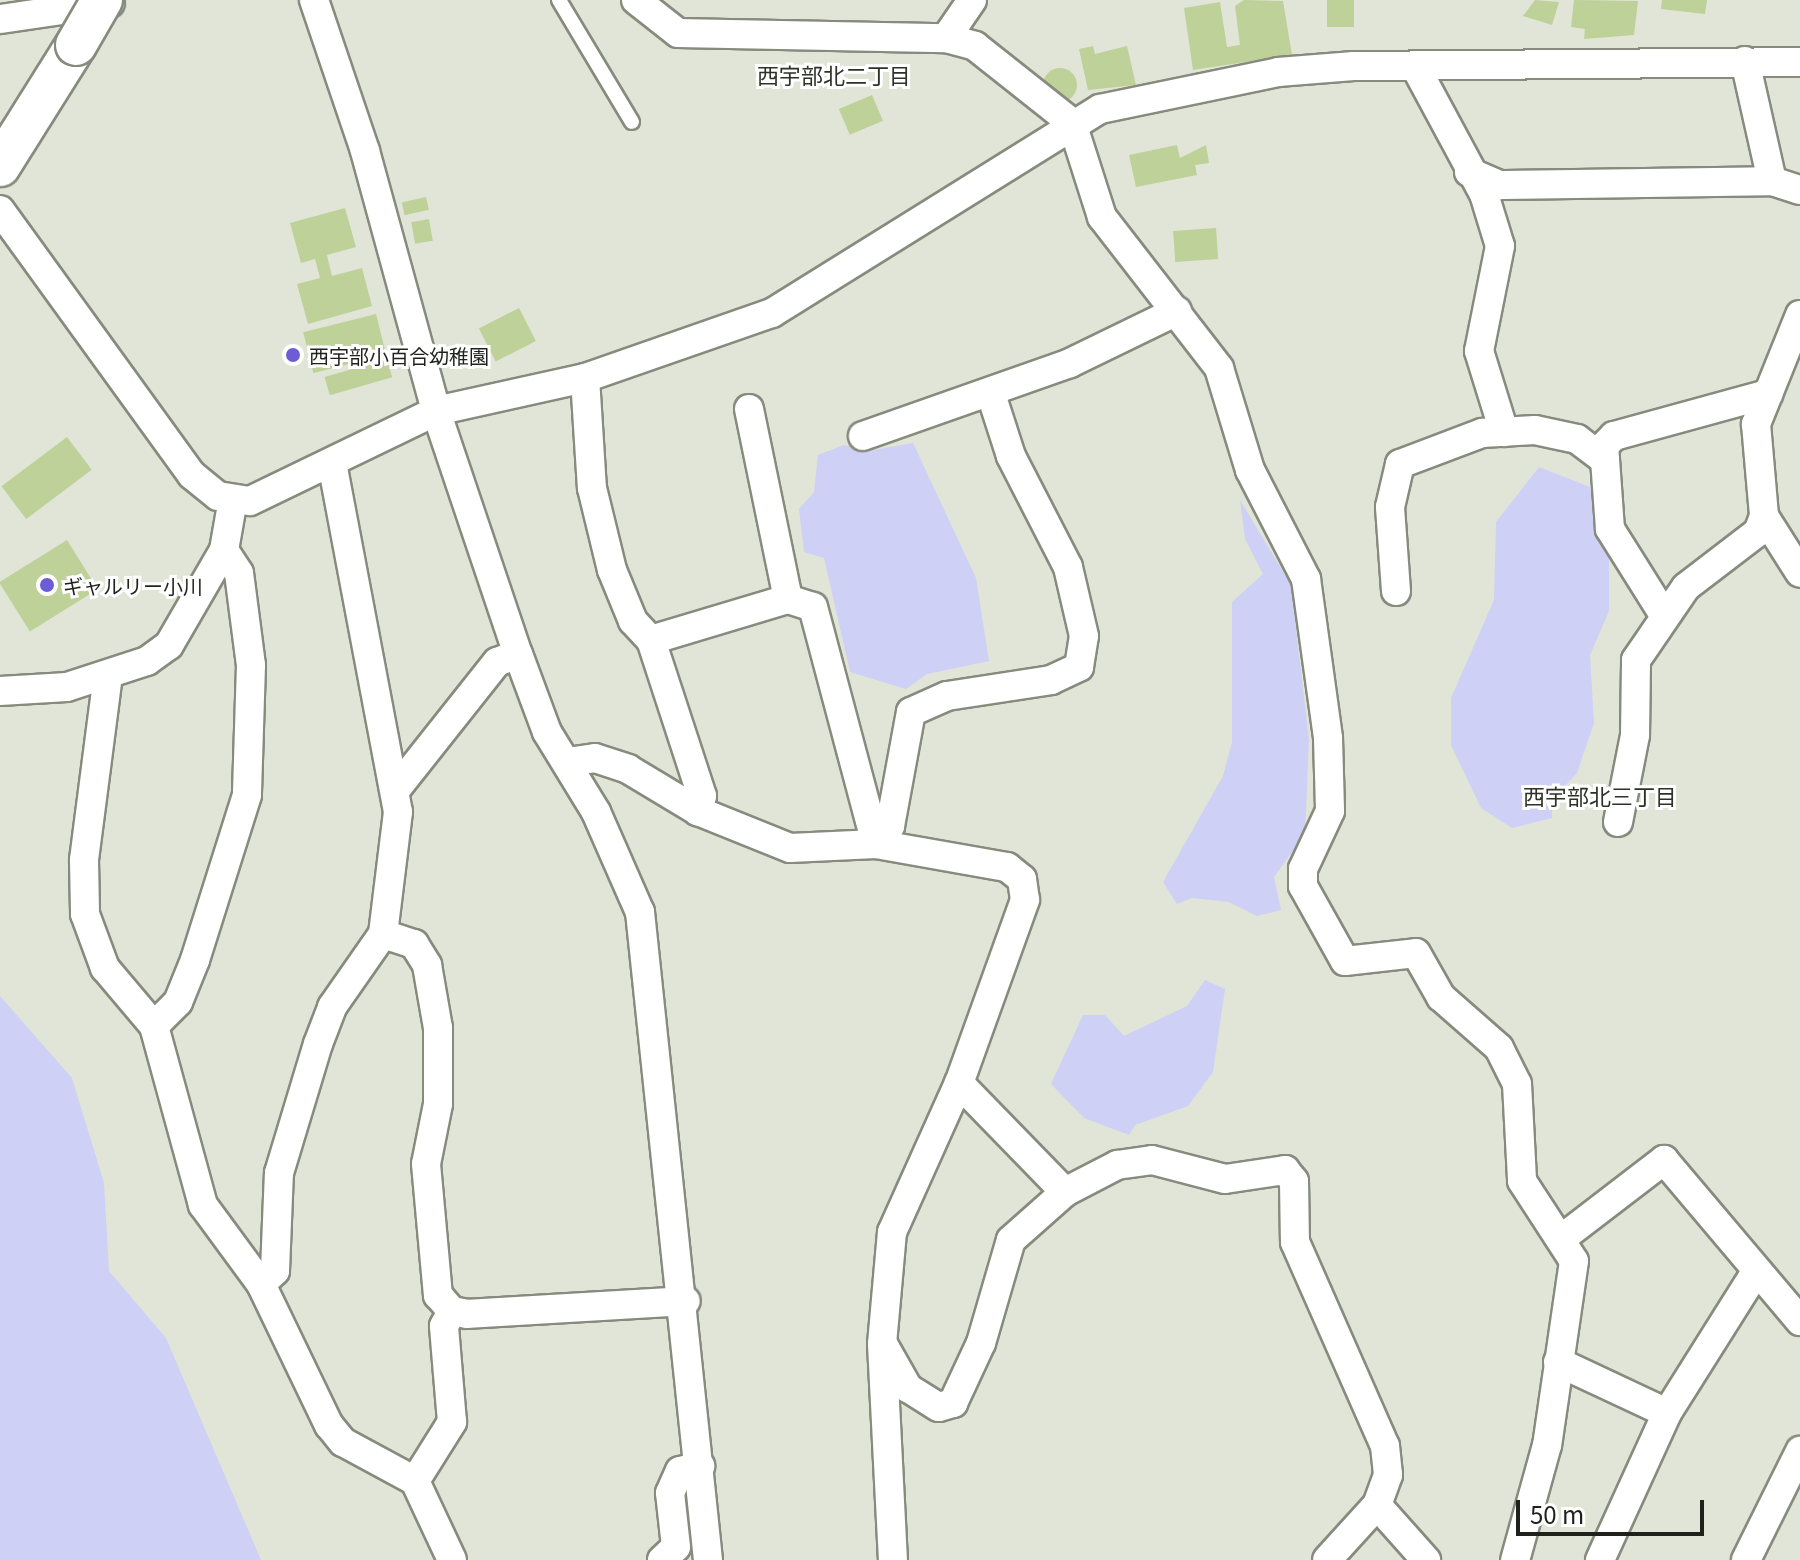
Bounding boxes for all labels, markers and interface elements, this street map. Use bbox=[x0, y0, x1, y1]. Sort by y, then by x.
district label: 西宇部北二丁目 bbox=[757, 62, 911, 88]
place label: 西宇部小百合幼稚園 bbox=[309, 343, 489, 367]
marker: 西宇部小百合幼稚園 bbox=[284, 346, 302, 364]
place label: ギャルリー小川 bbox=[63, 573, 203, 597]
marker: ギャルリー小川 bbox=[38, 576, 56, 594]
district label: 西宇部北三丁目 bbox=[1523, 783, 1677, 809]
scale bar bbox=[1520, 1484, 1708, 1534]
text: 50 m bbox=[1530, 1496, 1584, 1531]

